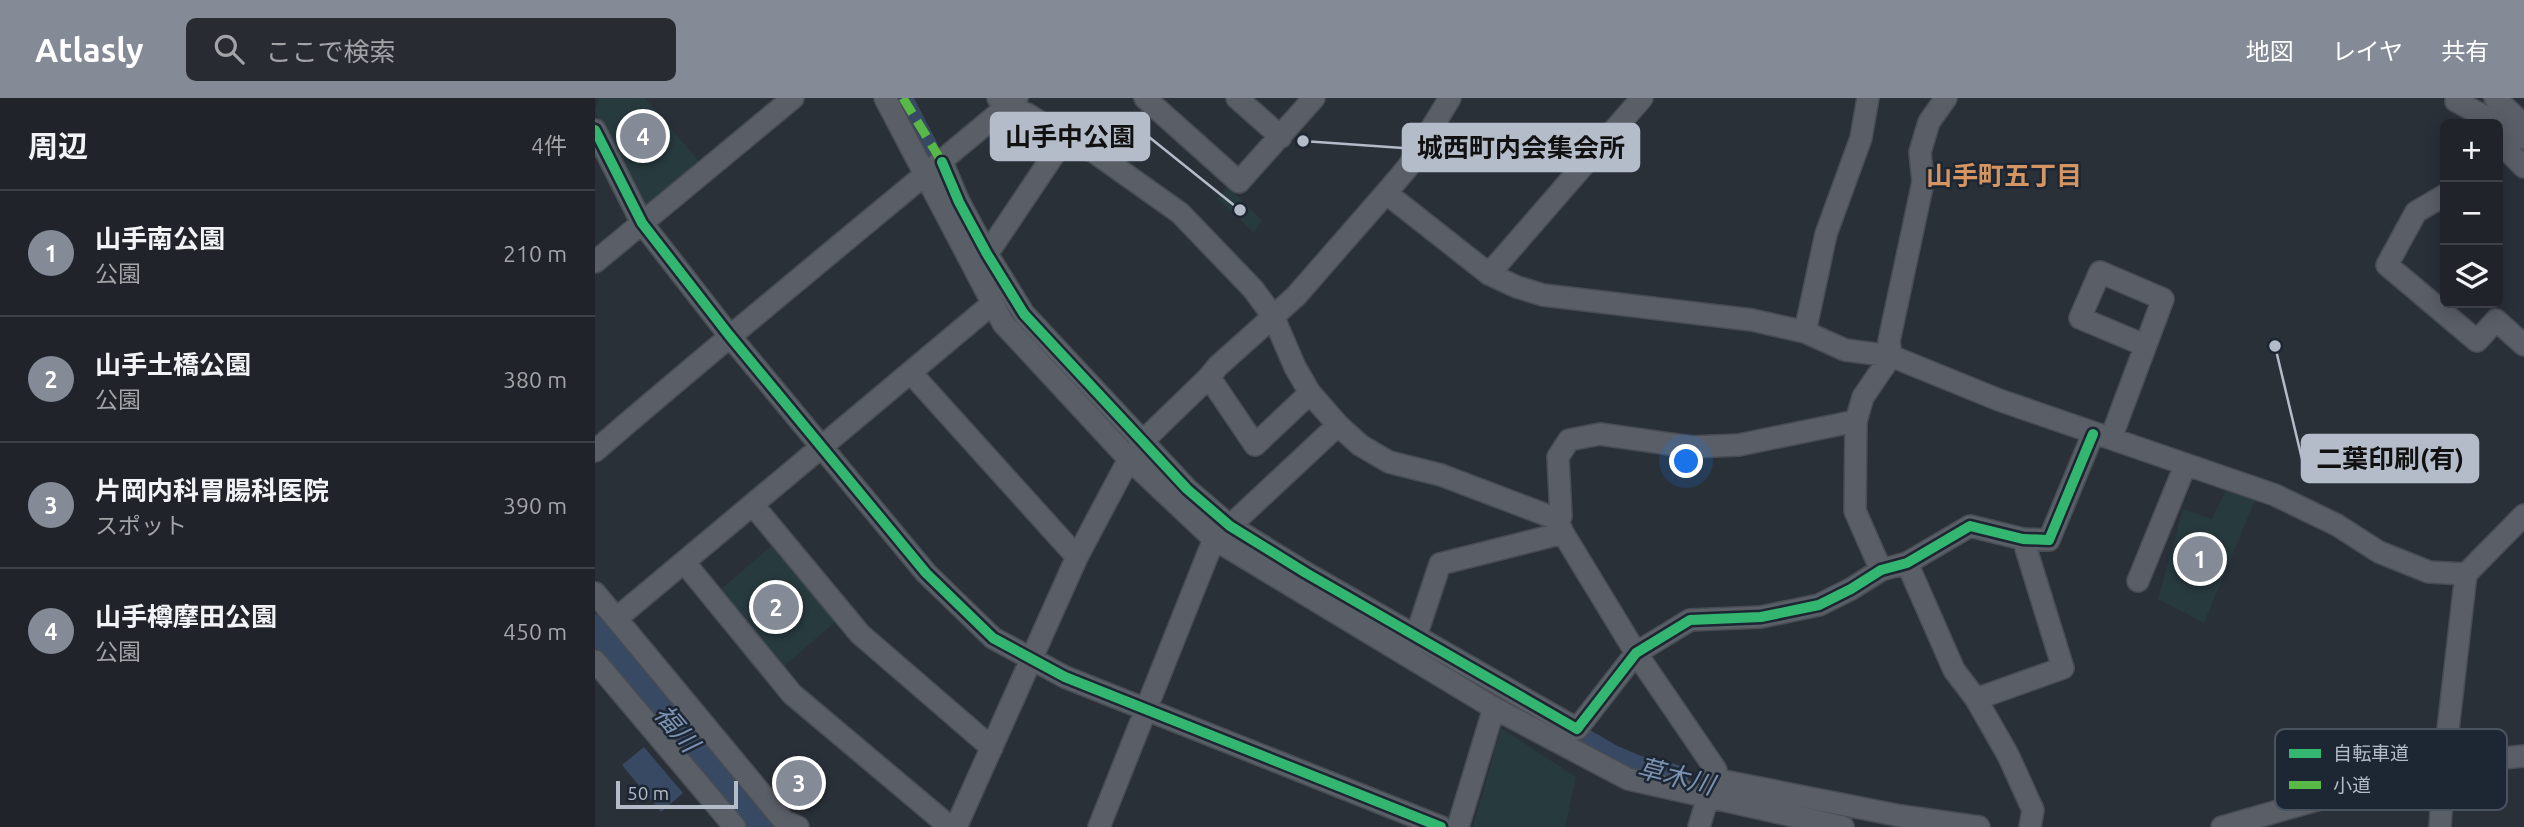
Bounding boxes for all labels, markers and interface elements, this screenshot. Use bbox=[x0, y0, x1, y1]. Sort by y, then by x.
search box bbox=[186, 18, 676, 81]
icon: search bbox=[210, 30, 248, 68]
text: Atlasly bbox=[35, 31, 144, 68]
text: ここで検索 bbox=[266, 37, 396, 66]
text: 地図 bbox=[2246, 38, 2294, 65]
text: レイヤ bbox=[2332, 38, 2403, 65]
text: 共有 bbox=[2441, 38, 2489, 65]
pin: 4 bbox=[620, 110, 666, 162]
callout: 山手中公園 bbox=[991, 113, 1149, 160]
map controls bbox=[2440, 119, 2503, 308]
button: + bbox=[2440, 119, 2503, 182]
text: 山手中公園 bbox=[1005, 122, 1135, 151]
callout: 城西町内会集会所 bbox=[1403, 124, 1639, 171]
text: 周辺 bbox=[28, 129, 88, 163]
text: 4件 bbox=[531, 133, 567, 158]
text: 城西町内会集会所 bbox=[1417, 133, 1625, 162]
district label: 山手町五丁目 bbox=[1926, 161, 2082, 190]
button: − bbox=[2440, 182, 2503, 245]
text: 山手南公園 bbox=[95, 224, 225, 253]
text: 1 bbox=[45, 241, 57, 266]
text: 210 m bbox=[503, 241, 567, 266]
button: layers bbox=[2440, 245, 2503, 308]
text: 公園 bbox=[95, 261, 141, 286]
text: 山手土橋公園 bbox=[95, 350, 251, 379]
text: 2 bbox=[45, 367, 57, 392]
text: 380 m bbox=[503, 367, 567, 392]
text: 公園 bbox=[95, 387, 141, 412]
callout: 二葉印刷(有) bbox=[2302, 435, 2478, 482]
your location bbox=[1669, 444, 1703, 478]
text: 二葉印刷(有) bbox=[2316, 444, 2464, 473]
text: 片岡内科胃腸科医院 bbox=[95, 476, 329, 505]
text: 3 bbox=[45, 493, 57, 518]
text: 390 m bbox=[503, 493, 567, 518]
text: スポット bbox=[95, 513, 187, 538]
pin: 1 bbox=[2177, 533, 2223, 585]
pin: 2 bbox=[753, 581, 799, 633]
text: 山手樽摩田公園 bbox=[95, 602, 277, 631]
text: 4 bbox=[45, 619, 57, 644]
text: 450 m bbox=[503, 619, 567, 644]
text: 公園 bbox=[95, 639, 141, 664]
water label: 福川 bbox=[649, 699, 707, 760]
legend bbox=[2275, 729, 2507, 810]
text: 自転車道 bbox=[2333, 742, 2409, 764]
water label: 草木川 bbox=[1635, 752, 1720, 800]
pin: 3 bbox=[776, 757, 822, 809]
text: 小道 bbox=[2333, 774, 2371, 796]
scale bar bbox=[616, 778, 739, 810]
text: 50 m bbox=[627, 782, 669, 804]

